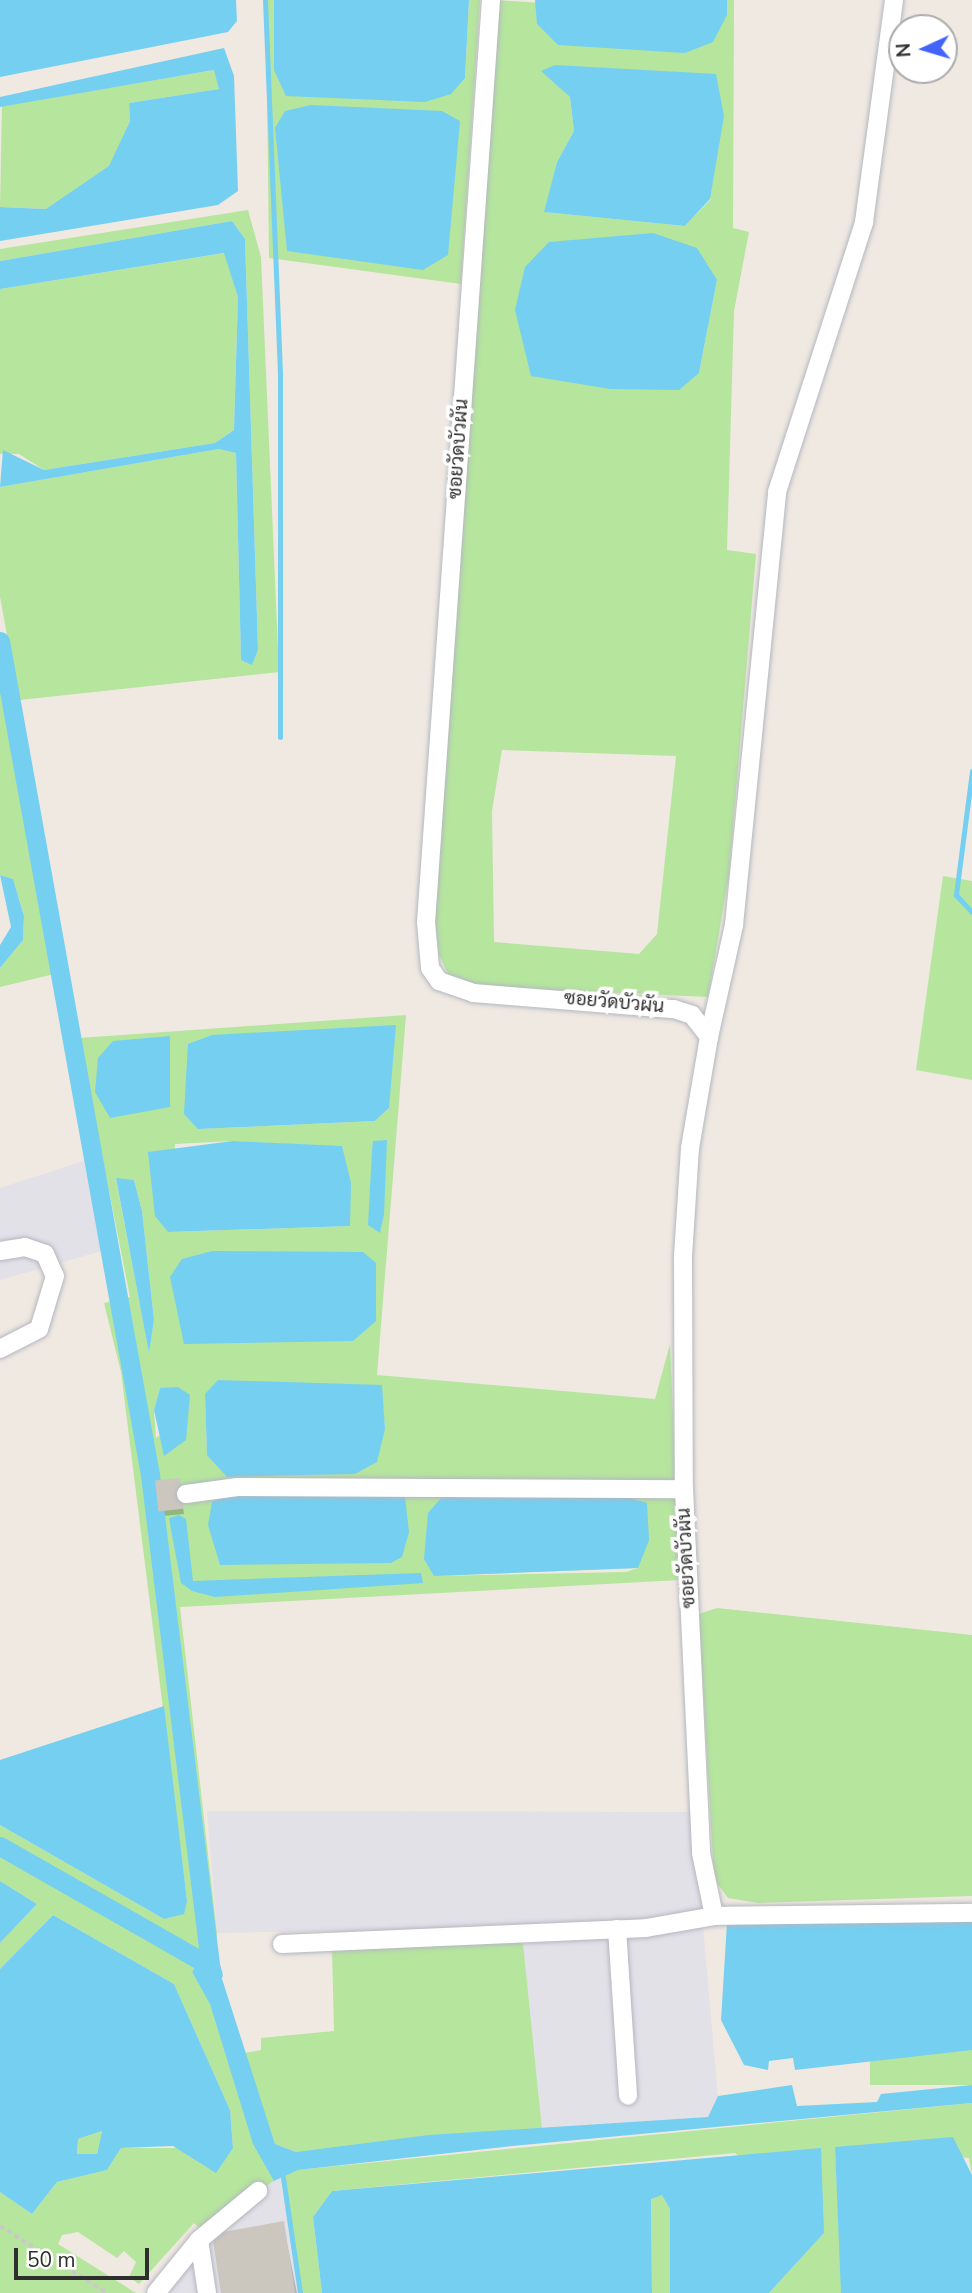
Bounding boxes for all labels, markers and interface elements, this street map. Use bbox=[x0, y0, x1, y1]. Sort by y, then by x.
north arrow bbox=[888, 14, 958, 84]
text: N bbox=[891, 42, 918, 58]
street label: ซอยวัดบัวผัน bbox=[444, 398, 474, 500]
street label: ซอยวัดบัวผัน bbox=[563, 987, 665, 1019]
street label: ซอยวัดบัวผัน bbox=[673, 1507, 701, 1609]
scale bar bbox=[18, 2234, 152, 2278]
text: 50 m bbox=[27, 2246, 76, 2274]

